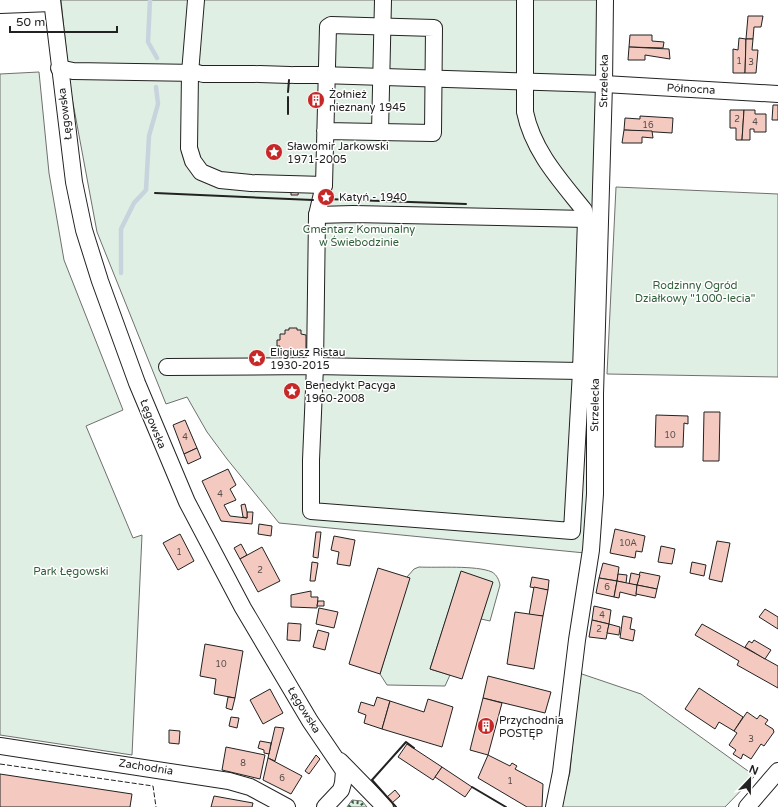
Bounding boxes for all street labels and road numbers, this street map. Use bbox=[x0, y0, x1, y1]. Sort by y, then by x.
street label: Strzelecka bbox=[597, 54, 611, 108]
street label: Północna bbox=[666, 81, 716, 97]
street label: Łęgowska bbox=[55, 87, 75, 141]
street label: Strzelecka bbox=[588, 378, 602, 432]
street label: Łęgowska bbox=[137, 397, 169, 451]
street label: Łęgowska bbox=[285, 684, 323, 736]
street label: Zachodnia bbox=[118, 756, 174, 778]

